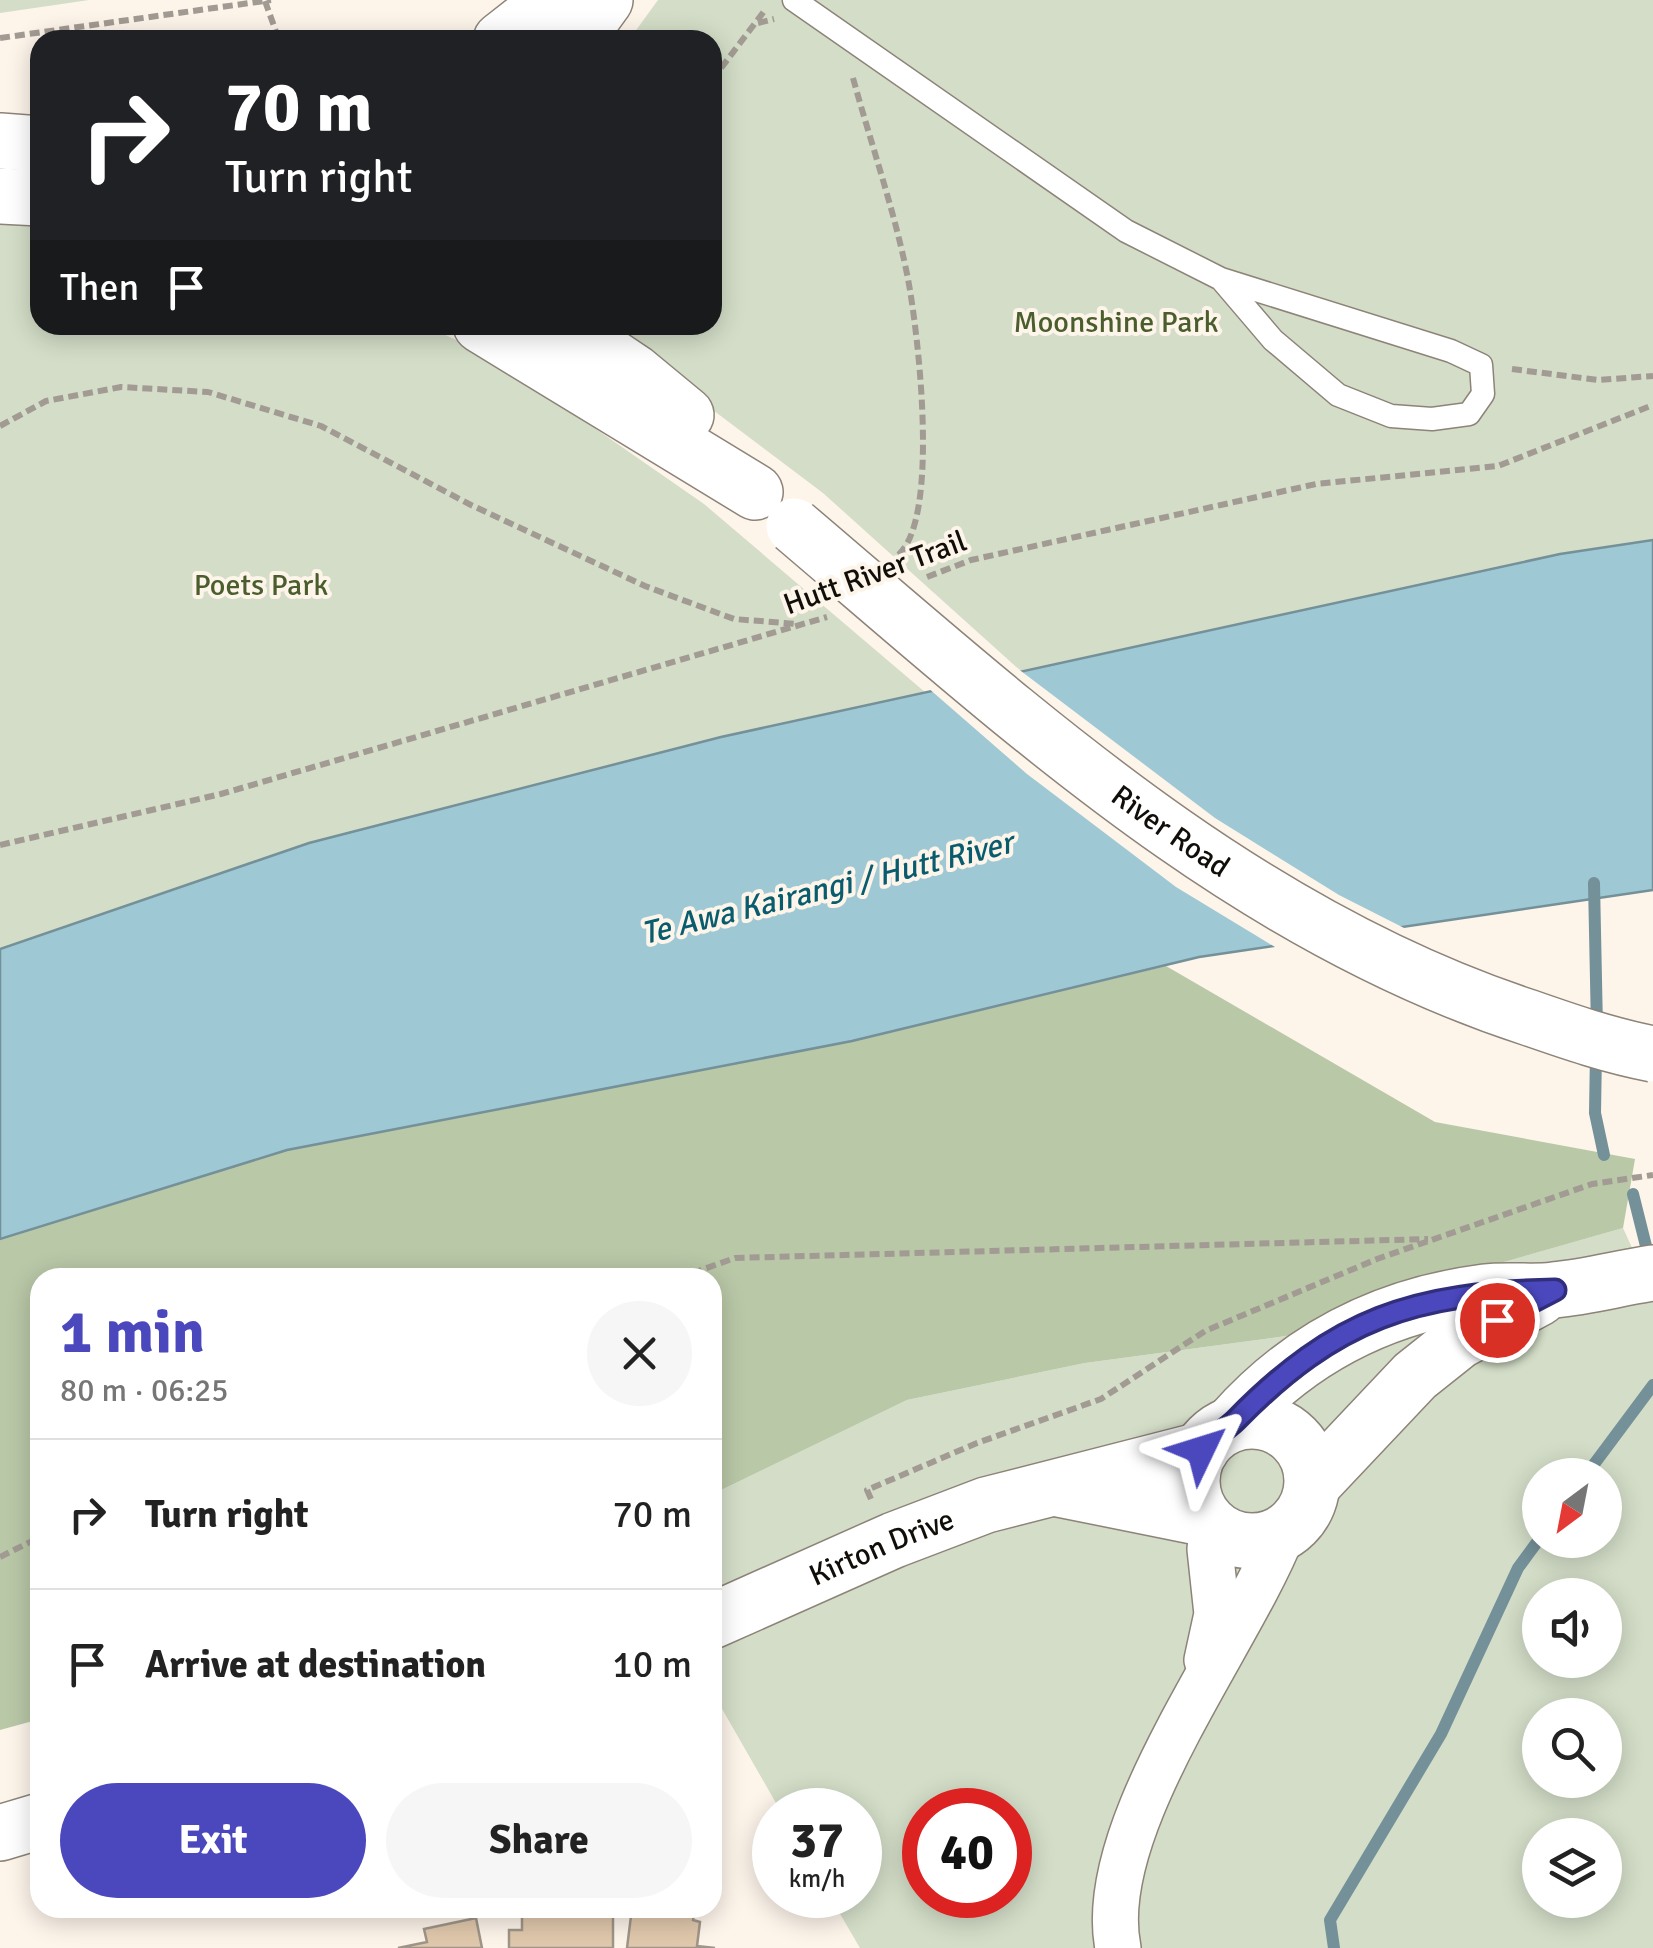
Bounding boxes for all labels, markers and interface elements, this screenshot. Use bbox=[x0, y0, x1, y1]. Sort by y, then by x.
text: 70 m bbox=[225, 64, 373, 150]
icon: right bbox=[60, 70, 190, 200]
text: Turn right bbox=[225, 150, 413, 205]
icon: arrive bbox=[159, 260, 214, 315]
text: Then bbox=[60, 264, 139, 311]
park label: Moonshine Park bbox=[1013, 304, 1219, 341]
street label: Hutt River Trail bbox=[778, 523, 972, 623]
park label: Poets Park bbox=[194, 567, 328, 604]
street label: River Road bbox=[1104, 777, 1237, 885]
water label: Te Awa Kairangi / Hutt River bbox=[637, 822, 1021, 953]
pin bbox=[1455, 1278, 1540, 1363]
icon: arrive bbox=[1470, 1293, 1525, 1348]
text: 1 min bbox=[60, 1296, 205, 1370]
button: close bbox=[587, 1301, 692, 1406]
text: 80 m · 06:25 bbox=[60, 1371, 229, 1410]
position arrow bbox=[1149, 1398, 1253, 1502]
north arrow bbox=[1522, 1458, 1622, 1558]
map controls bbox=[1522, 1458, 1622, 1918]
icon: right bbox=[60, 1487, 115, 1542]
text: Turn right bbox=[145, 1491, 309, 1538]
text: 70 m bbox=[612, 1491, 692, 1538]
street label: Kirton Drive bbox=[803, 1500, 959, 1594]
button: sound bbox=[1522, 1578, 1622, 1678]
icon: arrive bbox=[60, 1637, 115, 1692]
text: Arrive at destination bbox=[145, 1641, 486, 1688]
text: 10 m bbox=[612, 1641, 692, 1688]
button: search bbox=[1522, 1698, 1622, 1798]
button: Exit bbox=[60, 1783, 366, 1898]
button: Share bbox=[386, 1783, 692, 1898]
speed limit sign: 40 bbox=[902, 1788, 1032, 1918]
text: 37 bbox=[790, 1810, 844, 1872]
button: layers bbox=[1522, 1818, 1622, 1918]
text: km/h bbox=[789, 1863, 845, 1894]

